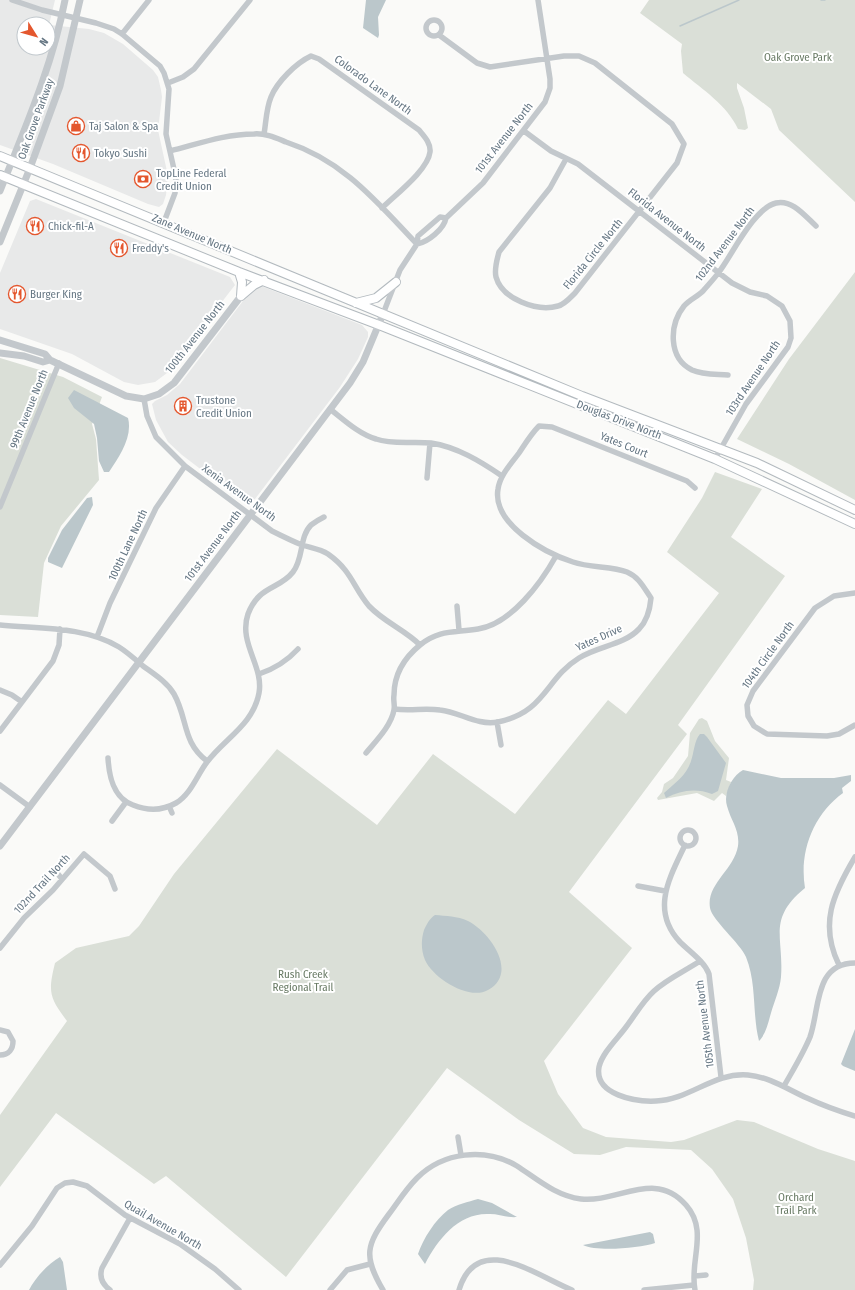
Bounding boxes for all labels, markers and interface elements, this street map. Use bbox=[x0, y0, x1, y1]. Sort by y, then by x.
north arrow bbox=[16, 16, 56, 56]
text: N bbox=[36, 35, 51, 48]
park label: Oak Grove Park bbox=[764, 51, 833, 64]
street label: Colorado Lane North bbox=[332, 53, 414, 117]
street label: Oak Grove Parkway bbox=[15, 77, 57, 161]
street label: 101st Avenue North bbox=[472, 100, 536, 176]
shop icon: Taj Salon & Spa bbox=[66, 116, 86, 136]
place label: Taj Salon & Spa bbox=[89, 120, 158, 133]
restaurant icon: Tokyo Sushi bbox=[71, 143, 91, 163]
place label: Tokyo Sushi bbox=[94, 147, 147, 160]
place label: TopLine Federal Credit Union bbox=[156, 167, 227, 193]
bank icon: TopLine Federal Credit Union bbox=[133, 169, 153, 189]
street label: Florida Avenue North bbox=[625, 186, 709, 254]
street label: 102nd Avenue North bbox=[693, 204, 757, 284]
street label: Zane Avenue North bbox=[150, 211, 234, 257]
restaurant icon: Chick-fil-A bbox=[25, 216, 45, 236]
street label: Florida Circle North bbox=[561, 216, 625, 292]
place label: Chick-fil-A bbox=[48, 220, 94, 233]
restaurant icon: Freddy's bbox=[109, 238, 129, 258]
place label: Freddy's bbox=[132, 242, 169, 255]
restaurant icon: Burger King bbox=[7, 284, 27, 304]
place label: Burger King bbox=[30, 288, 83, 301]
street label: 100th Avenue North bbox=[162, 298, 228, 376]
street label: 103rd Avenue North bbox=[723, 338, 783, 418]
street label: 99th Avenue North bbox=[7, 368, 51, 450]
place label: Trustone Credit Union bbox=[196, 394, 252, 420]
building icon: Trustone Credit Union bbox=[173, 396, 193, 416]
street label: Douglas Drive North bbox=[575, 398, 663, 442]
street label: Yates Court bbox=[598, 430, 650, 461]
street label: Xenia Avenue North bbox=[199, 462, 279, 524]
street label: 100th Lane North bbox=[106, 507, 150, 583]
street label: 101st Avenue North bbox=[182, 508, 244, 584]
street label: 104th Circle North bbox=[739, 619, 797, 691]
street label: Yates Drive bbox=[574, 622, 624, 654]
street label: 102nd Trail North bbox=[11, 852, 73, 916]
park label: Rush Creek Regional Trail bbox=[273, 968, 334, 994]
street label: 105th Avenue North bbox=[693, 979, 717, 1069]
park label: Orchard Trail Park bbox=[775, 1191, 818, 1217]
street label: Quail Avenue North bbox=[122, 1197, 204, 1253]

